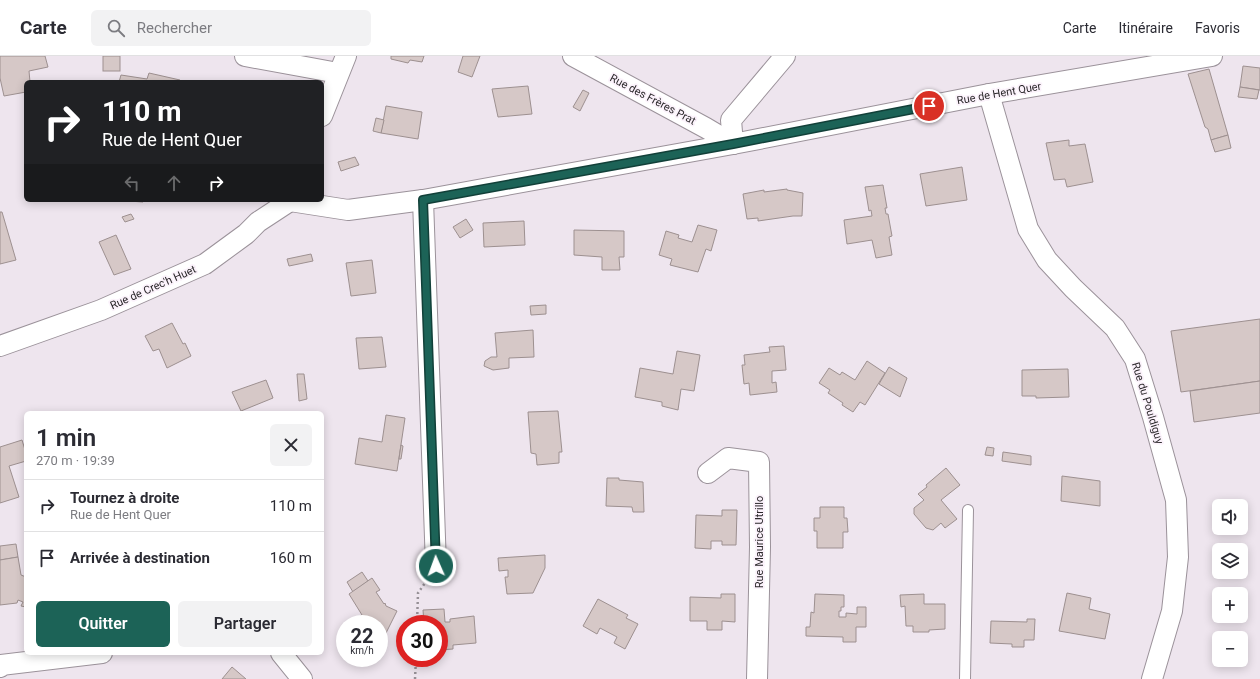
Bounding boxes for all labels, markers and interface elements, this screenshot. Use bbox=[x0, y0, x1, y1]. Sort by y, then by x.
search box bbox=[91, 10, 371, 46]
text: Carte bbox=[20, 16, 67, 39]
icon: search bbox=[105, 17, 127, 39]
text: Rechercher bbox=[137, 19, 212, 37]
text: Carte bbox=[1063, 20, 1096, 36]
text: Itinéraire bbox=[1118, 20, 1173, 36]
text: Favoris bbox=[1195, 20, 1240, 36]
street label: Rue des Frères Prat bbox=[608, 71, 698, 128]
street label: Rue de Hent Quer bbox=[956, 80, 1043, 107]
pin bbox=[912, 89, 946, 123]
text: 110 m bbox=[102, 95, 181, 128]
icon: arrive bbox=[918, 95, 940, 117]
icon: right bbox=[36, 96, 88, 148]
text: Rue de Hent Quer bbox=[102, 129, 242, 150]
icon: left bbox=[121, 172, 143, 194]
icon: ahead bbox=[163, 172, 185, 194]
icon: right bbox=[205, 172, 227, 194]
street label: Rue de Crec'h Huet bbox=[108, 263, 198, 312]
street label: Rue du Pouldiguy bbox=[1129, 361, 1166, 446]
text: 1 min bbox=[36, 424, 96, 452]
button: close bbox=[270, 424, 312, 466]
text: 270 m · 19:39 bbox=[36, 453, 115, 468]
text: Tournez à droite bbox=[70, 489, 179, 507]
icon: right bbox=[36, 495, 58, 517]
street label: Rue Maurice Utrillo bbox=[753, 496, 766, 588]
text: 110 m bbox=[270, 497, 312, 515]
map controls bbox=[1212, 499, 1248, 667]
button: sound bbox=[1212, 499, 1248, 535]
text: Rue de Hent Quer bbox=[70, 507, 171, 522]
button: layers bbox=[1212, 543, 1248, 579]
position arrow bbox=[415, 545, 457, 587]
icon: arrive bbox=[36, 547, 58, 569]
text: Arrivée à destination bbox=[70, 549, 210, 567]
text: 160 m bbox=[270, 549, 312, 567]
button: + bbox=[1212, 587, 1248, 623]
button: Quitter bbox=[36, 601, 170, 647]
button: Partager bbox=[178, 601, 312, 647]
speed limit sign: 30 bbox=[396, 615, 448, 667]
text: 22 bbox=[351, 624, 373, 648]
button: − bbox=[1212, 631, 1248, 667]
text: km/h bbox=[350, 645, 374, 656]

